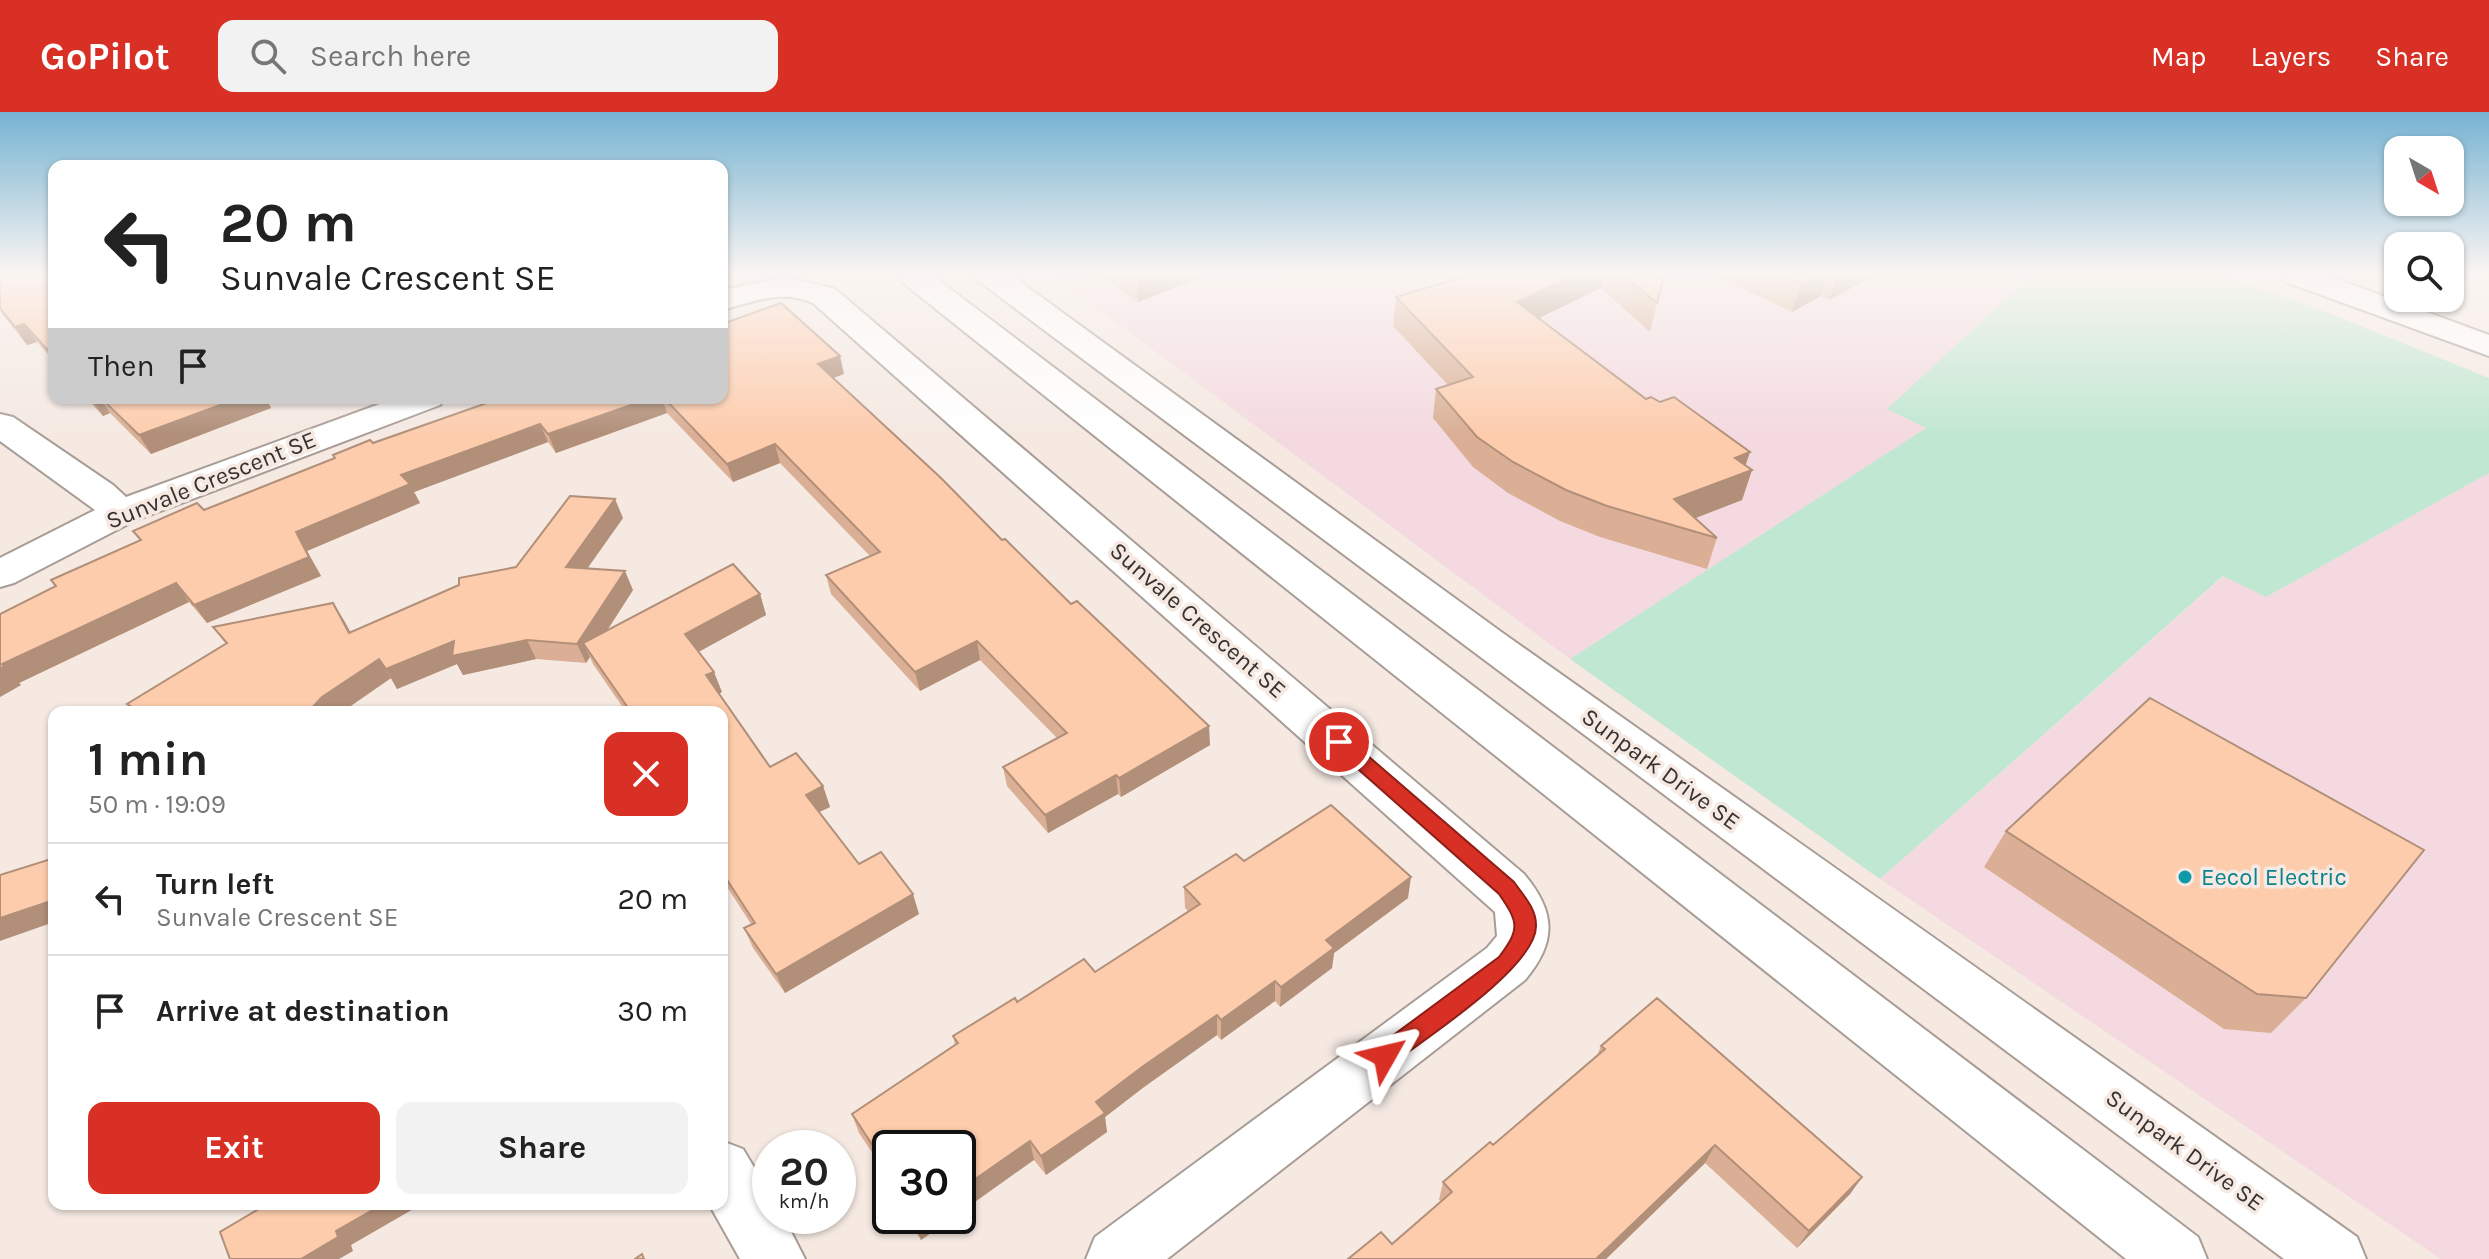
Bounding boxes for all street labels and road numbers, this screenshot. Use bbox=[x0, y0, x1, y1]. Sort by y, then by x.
street label: Sunvale Crescent SE bbox=[102, 425, 320, 535]
street label: Sunvale Crescent SE bbox=[1104, 536, 1292, 704]
street label: Sunpark Drive SE bbox=[1577, 702, 1745, 836]
street label: Sunpark Drive SE bbox=[2101, 1083, 2269, 1217]

